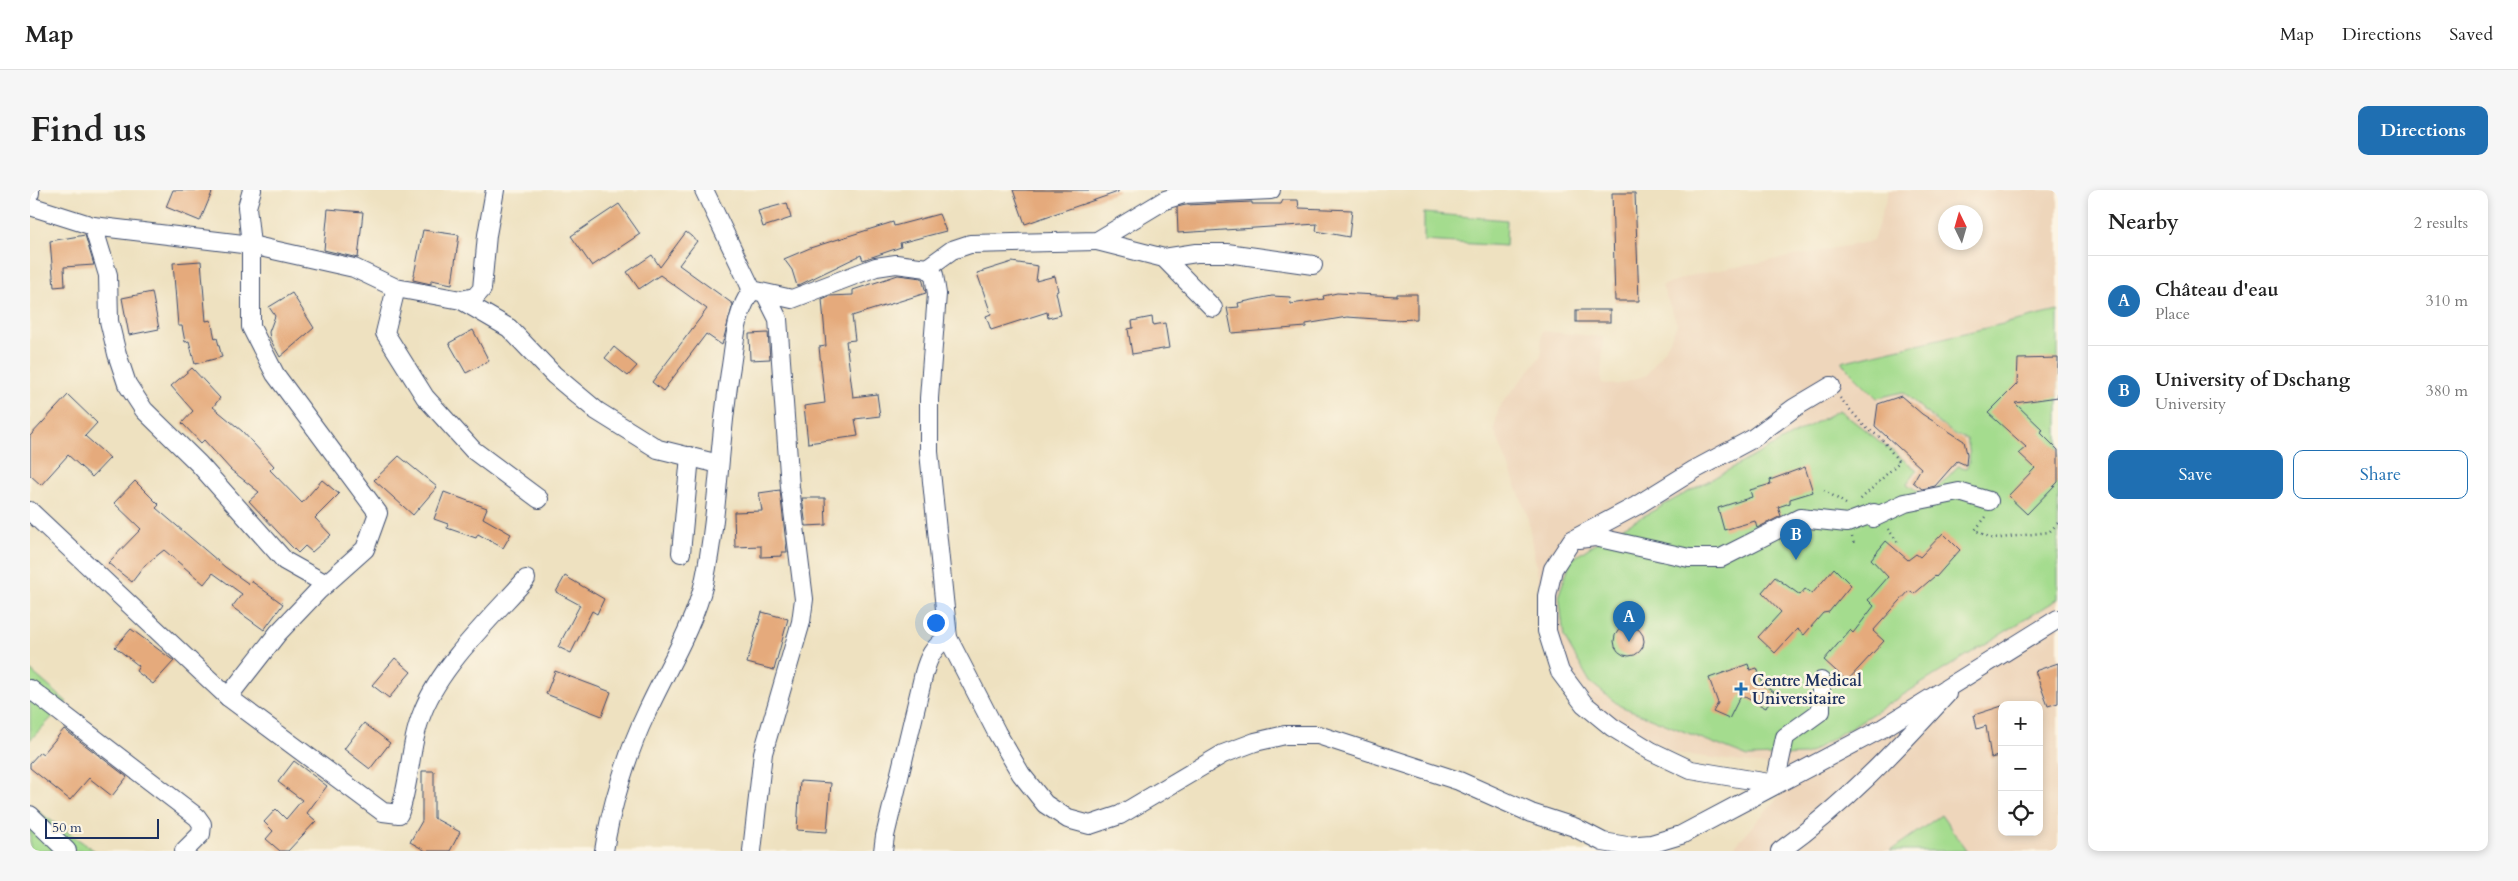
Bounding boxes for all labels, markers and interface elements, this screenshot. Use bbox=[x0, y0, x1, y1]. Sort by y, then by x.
text: Map bbox=[25, 18, 74, 51]
text: Map bbox=[2280, 22, 2314, 47]
text: Directions bbox=[2342, 22, 2421, 47]
text: Saved bbox=[2449, 22, 2493, 47]
text: Find us bbox=[30, 106, 146, 154]
button: Directions bbox=[2358, 106, 2488, 155]
north arrow bbox=[1938, 205, 1983, 250]
text: Nearby bbox=[2108, 208, 2179, 237]
text: 2 results bbox=[2414, 212, 2468, 234]
text: Château d'eau bbox=[2155, 277, 2279, 303]
text: A bbox=[2118, 290, 2130, 312]
text: 310 m bbox=[2426, 290, 2468, 312]
text: Place bbox=[2155, 303, 2190, 325]
text: University of Dschang bbox=[2155, 367, 2350, 393]
text: B bbox=[2118, 380, 2130, 402]
text: 380 m bbox=[2426, 380, 2468, 402]
text: University bbox=[2155, 393, 2226, 415]
button: Save bbox=[2108, 450, 2283, 499]
button: Share bbox=[2293, 450, 2468, 499]
pin: B bbox=[1780, 519, 1812, 560]
pin: A bbox=[1613, 601, 1645, 642]
your location bbox=[923, 610, 949, 636]
place label: Centre Medical Universitaire bbox=[1752, 670, 1862, 710]
marker: Centre Medical Universitaire bbox=[1734, 682, 1748, 696]
map controls bbox=[1998, 701, 2043, 836]
button: + bbox=[1998, 701, 2043, 746]
button: − bbox=[1998, 746, 2043, 791]
button: locate bbox=[1998, 791, 2043, 836]
scale bar bbox=[45, 816, 159, 839]
text: 50 m bbox=[52, 818, 82, 837]

